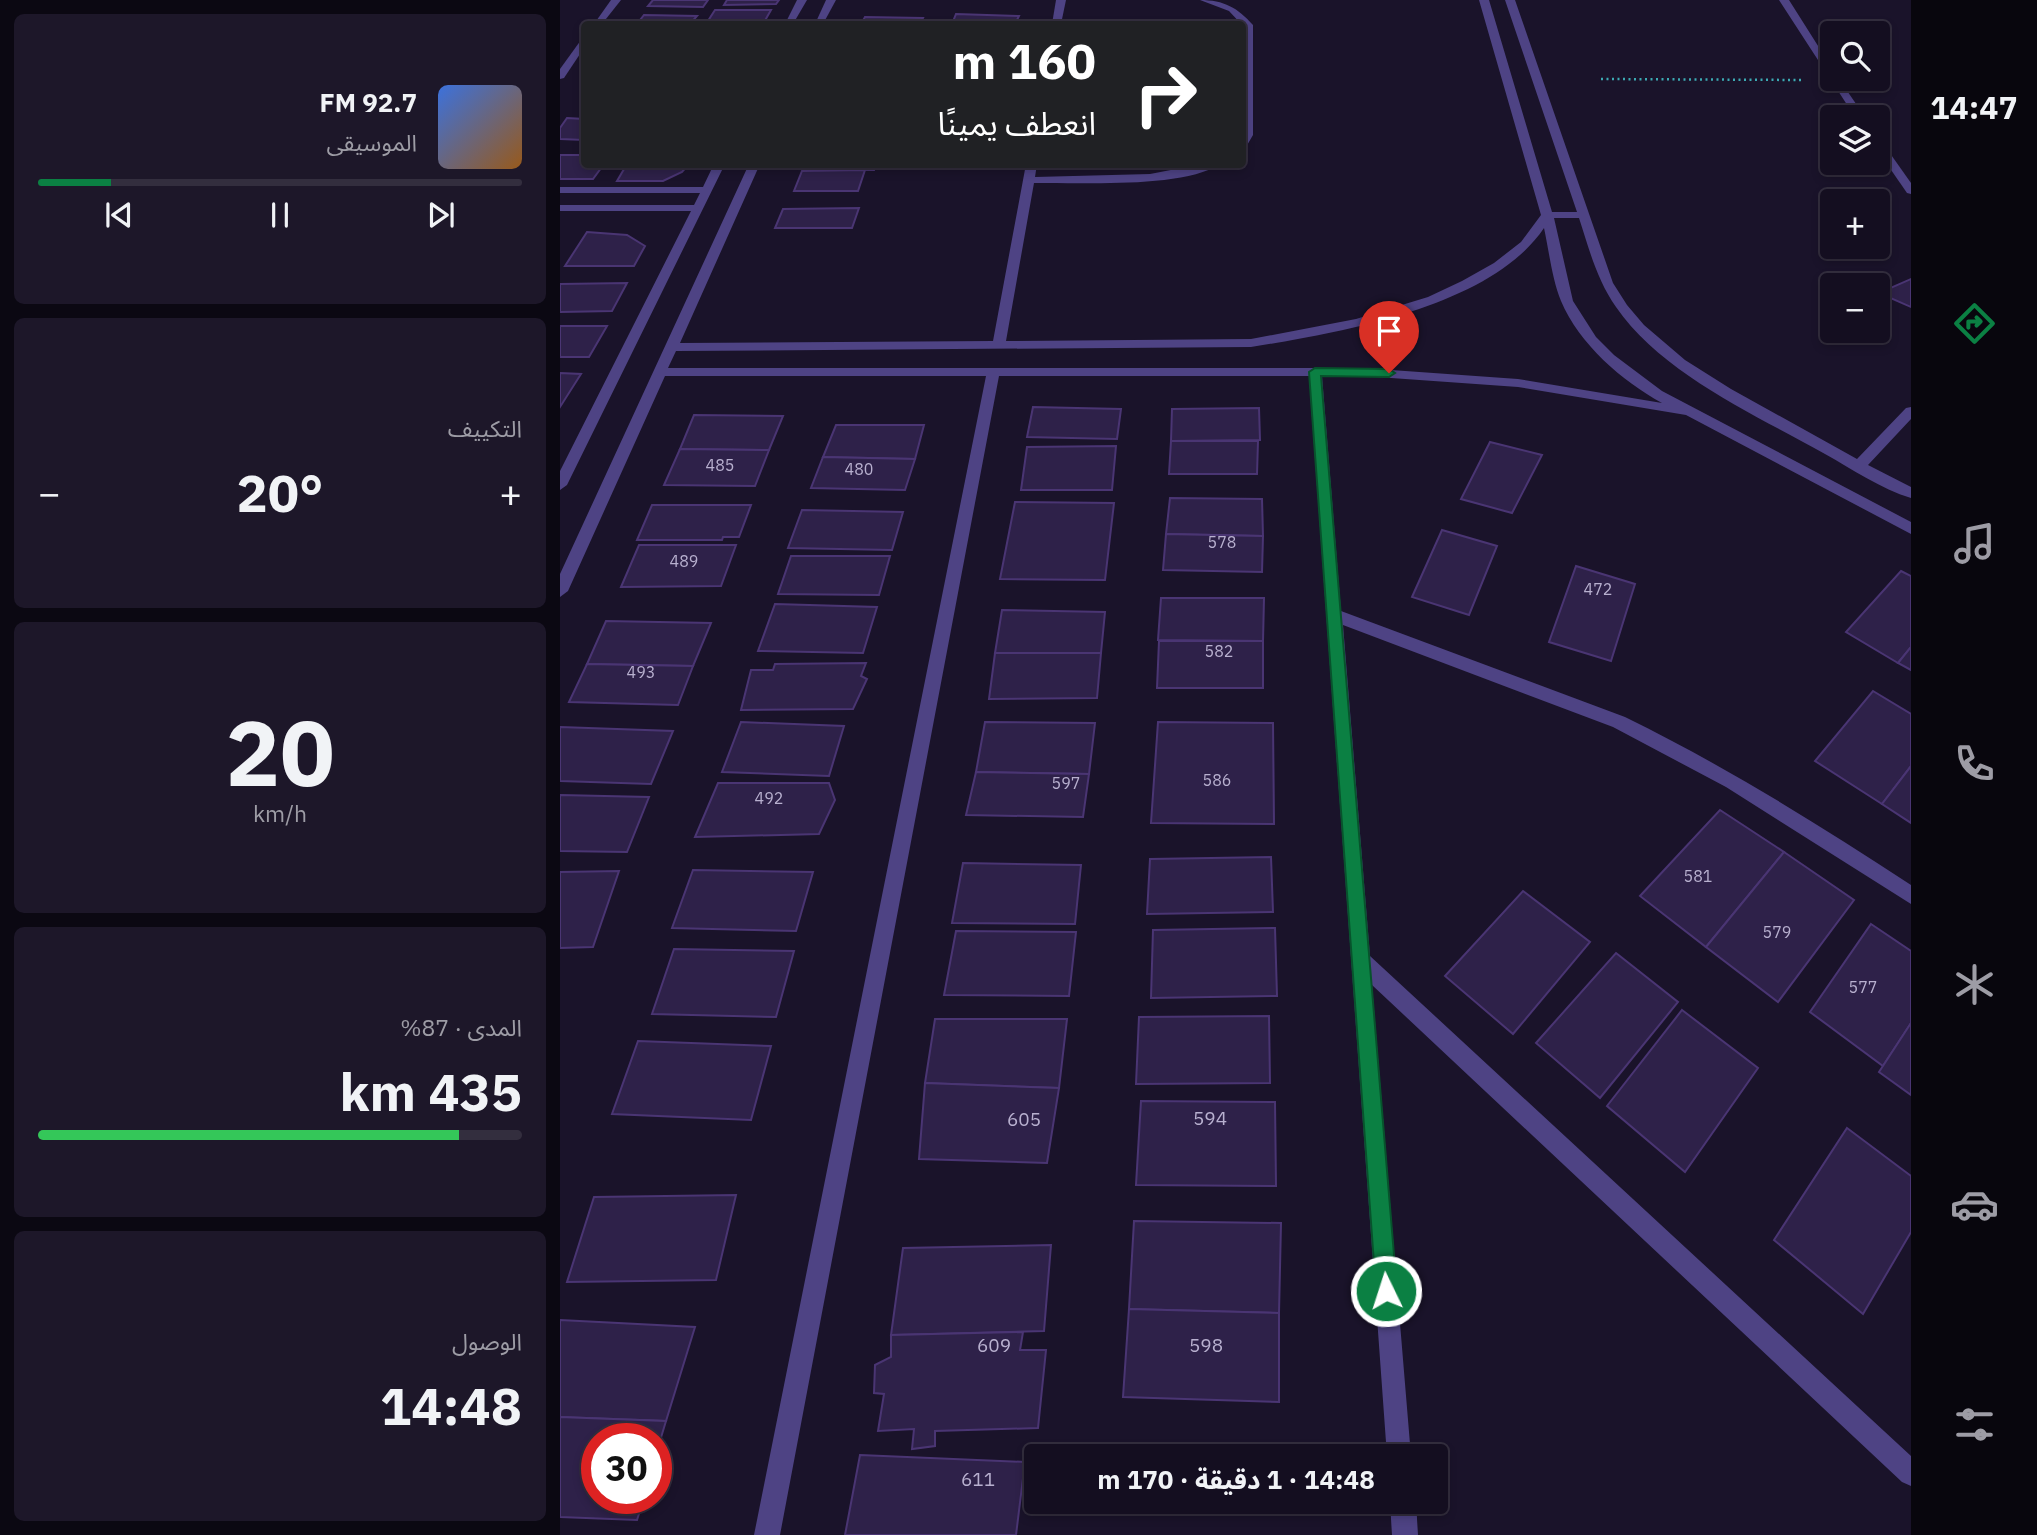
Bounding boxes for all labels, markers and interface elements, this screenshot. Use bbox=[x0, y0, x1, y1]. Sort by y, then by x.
map controls bbox=[1820, 21, 1890, 343]
button: search bbox=[1820, 21, 1890, 91]
text: 160 m bbox=[952, 29, 1096, 92]
icon: right bbox=[1120, 49, 1211, 140]
text: 92.7 FM bbox=[319, 85, 417, 119]
text: 14:47 bbox=[1930, 86, 2018, 128]
text: انعطف يمينًا bbox=[937, 102, 1096, 144]
button: layers bbox=[1820, 105, 1890, 175]
text: الموسيقى bbox=[326, 127, 417, 157]
button: + bbox=[1820, 189, 1890, 259]
icon: previous bbox=[100, 196, 138, 234]
icon: pause bbox=[261, 196, 299, 234]
icon: next bbox=[422, 196, 460, 234]
button: − bbox=[1820, 273, 1890, 343]
icon: directions bbox=[1950, 299, 1999, 348]
pin bbox=[1359, 301, 1419, 373]
icon: arrive bbox=[1370, 312, 1408, 350]
text: التكييف bbox=[448, 413, 522, 443]
house number: 485 bbox=[706, 455, 734, 475]
text: 20° bbox=[237, 459, 323, 526]
house number: 480 bbox=[845, 459, 873, 479]
text: − bbox=[38, 468, 61, 517]
text: + bbox=[499, 468, 522, 517]
icon: music bbox=[1950, 519, 1999, 568]
house number: 578 bbox=[1208, 532, 1236, 552]
house number: 489 bbox=[670, 551, 698, 571]
house number: 472 bbox=[1584, 579, 1612, 599]
house number: 582 bbox=[1205, 641, 1233, 661]
house number: 493 bbox=[627, 662, 655, 682]
text: 20 bbox=[225, 693, 335, 811]
icon: phone bbox=[1950, 739, 1999, 788]
house number: 586 bbox=[1203, 770, 1231, 790]
house number: 597 bbox=[1052, 773, 1080, 793]
house number: 492 bbox=[755, 788, 783, 808]
text: km/h bbox=[253, 798, 307, 828]
house number: 581 bbox=[1684, 866, 1712, 886]
house number: 579 bbox=[1763, 922, 1791, 942]
icon: climate bbox=[1950, 960, 1999, 1009]
house number: 577 bbox=[1849, 977, 1877, 997]
text: المدى · 87% bbox=[400, 1012, 522, 1042]
text: 435 km bbox=[340, 1058, 522, 1125]
house number: 594 bbox=[1193, 1106, 1227, 1130]
house number: 605 bbox=[1007, 1107, 1041, 1131]
icon: car bbox=[1950, 1180, 1999, 1229]
position arrow bbox=[1349, 1254, 1423, 1328]
text: الوصول bbox=[452, 1326, 522, 1356]
house number: 609 bbox=[977, 1333, 1011, 1357]
house number: 598 bbox=[1189, 1333, 1223, 1357]
text: 14:48 bbox=[380, 1372, 522, 1439]
icon: filters bbox=[1950, 1400, 1999, 1449]
speed limit sign: 30 bbox=[581, 1423, 672, 1514]
text: 14:48 · 1 دقيقة · 170 m bbox=[1097, 1462, 1375, 1496]
house number: 611 bbox=[961, 1467, 995, 1491]

